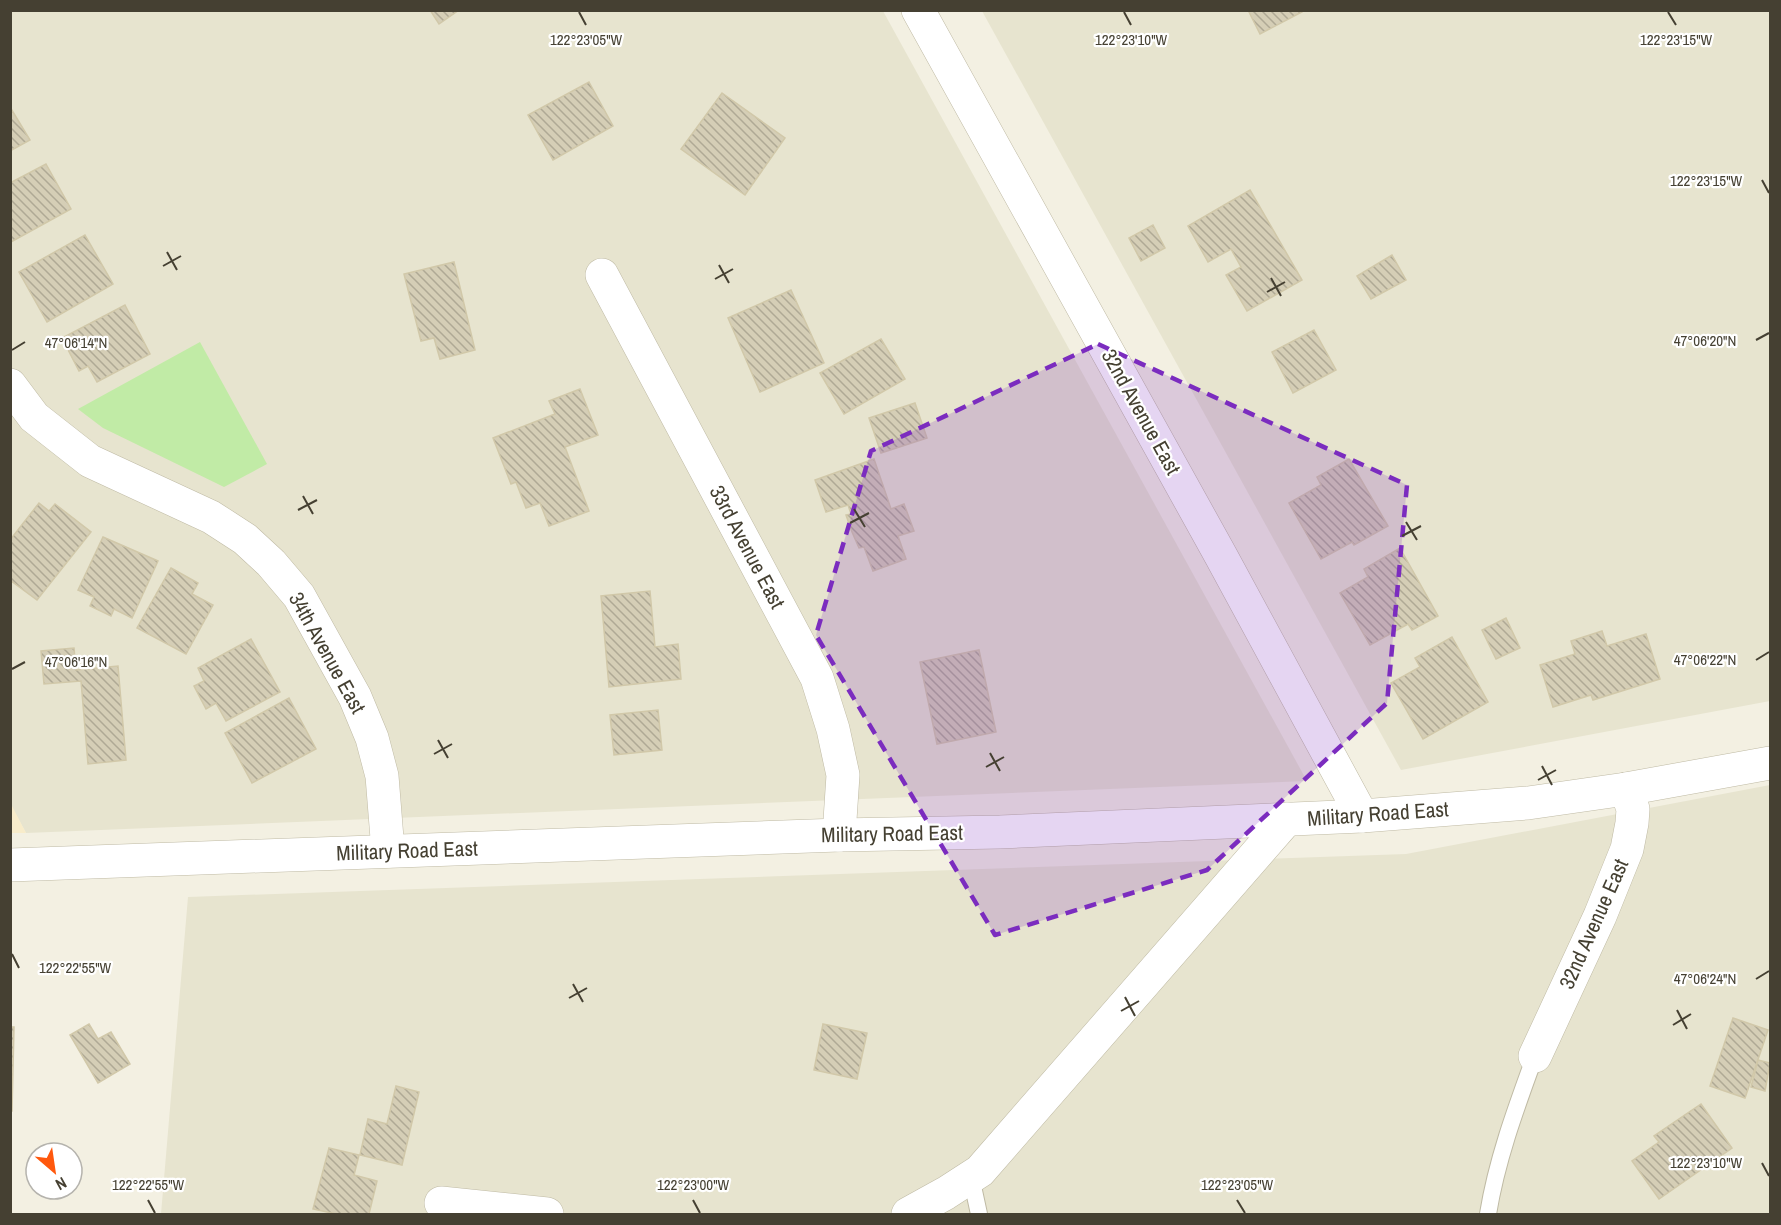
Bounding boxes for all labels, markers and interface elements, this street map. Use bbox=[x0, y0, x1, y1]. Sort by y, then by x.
text: 122°23'05"W bbox=[550, 29, 622, 50]
text: 122°23'10"W bbox=[1095, 29, 1167, 50]
text: 122°23'15"W bbox=[1640, 29, 1712, 50]
text: 122°23'15"W bbox=[1670, 170, 1742, 191]
text: 47°06'20"N bbox=[1674, 330, 1736, 351]
text: 47°06'14"N bbox=[45, 332, 107, 353]
street label: 32nd Avenue East bbox=[1095, 344, 1188, 480]
street label: 33rd Avenue East bbox=[703, 480, 792, 614]
street label: 34th Avenue East bbox=[282, 587, 373, 719]
text: 47°06'22"N bbox=[1674, 649, 1736, 670]
text: 47°06'16"N bbox=[45, 651, 107, 672]
street label: Military Road East bbox=[1306, 794, 1450, 833]
street label: Military Road East bbox=[821, 818, 963, 849]
street label: Military Road East bbox=[336, 834, 478, 867]
street label: 32nd Avenue East bbox=[1552, 854, 1635, 993]
text: 122°22'55"W bbox=[39, 957, 111, 978]
text: 47°06'24"N bbox=[1674, 968, 1736, 989]
north arrow bbox=[24, 1141, 84, 1201]
text: 122°23'10"W bbox=[1670, 1152, 1742, 1173]
text: N bbox=[52, 1172, 71, 1196]
text: 122°22'55"W bbox=[112, 1174, 184, 1195]
text: 122°23'00"W bbox=[657, 1174, 729, 1195]
text: 122°23'05"W bbox=[1201, 1174, 1273, 1195]

